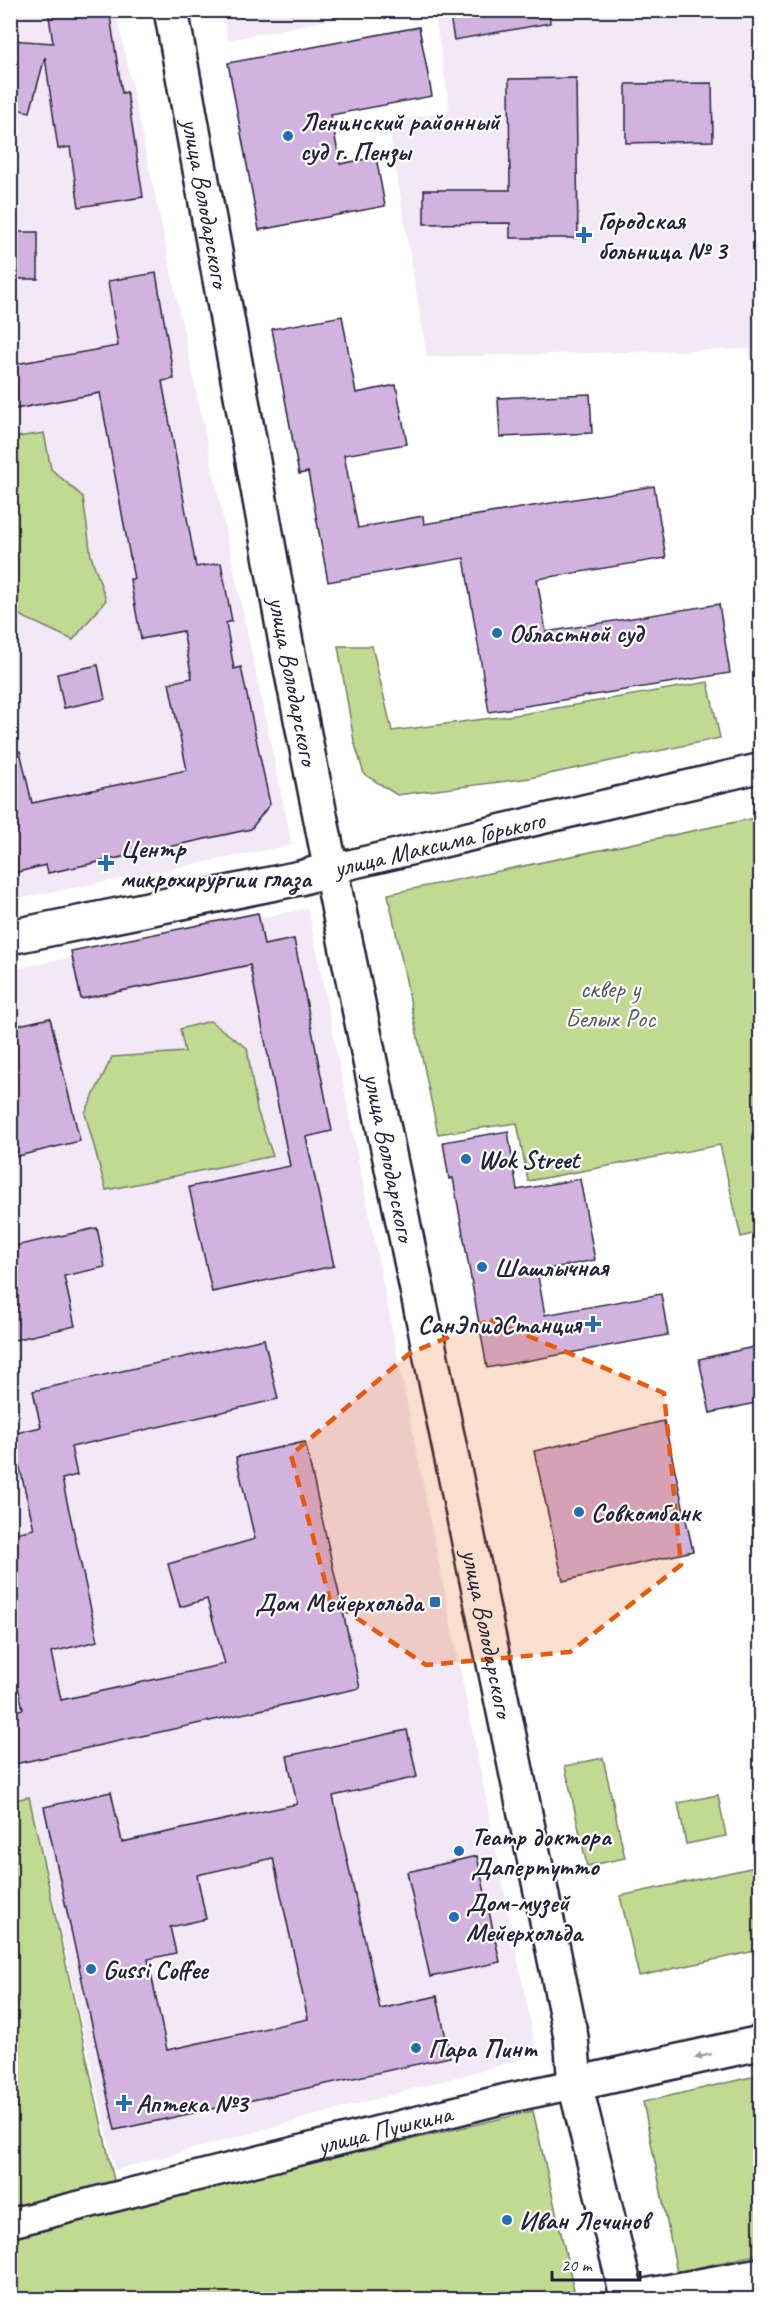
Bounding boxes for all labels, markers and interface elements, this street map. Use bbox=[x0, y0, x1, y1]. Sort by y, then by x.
place label: Ленинский районный суд г. Пензы bbox=[300, 105, 502, 168]
street label: улица Володарского bbox=[174, 114, 238, 293]
marker: Ленинский районный суд г. Пензы bbox=[281, 129, 295, 143]
place label: Городская больница № 3 bbox=[598, 204, 729, 267]
marker: Городская больница № 3 bbox=[575, 226, 593, 244]
street label: улица Володарского bbox=[261, 592, 327, 771]
place label: Областной суд bbox=[509, 617, 646, 650]
marker: Областной суд bbox=[490, 626, 504, 640]
street label: улица Максима Горького bbox=[328, 802, 550, 885]
place label: Центр микрохирургии глаза bbox=[120, 832, 313, 895]
marker: Центр микрохирургии глаза bbox=[97, 854, 115, 872]
park label: сквер у Белых Рос bbox=[565, 972, 656, 1035]
street label: улица Володарского bbox=[356, 1068, 424, 1247]
place label: Wok Street bbox=[478, 1143, 581, 1176]
marker: Wok Street bbox=[459, 1152, 473, 1166]
place label: Шашлычная bbox=[494, 1251, 610, 1284]
marker: Шашлычная bbox=[475, 1260, 489, 1274]
place label: СанЭпидСтанция bbox=[418, 1308, 583, 1341]
marker: СанЭпидСтанция bbox=[586, 1317, 600, 1331]
place label: Совкомбанк bbox=[591, 1496, 703, 1529]
marker: Совкомбанк bbox=[572, 1505, 586, 1519]
street label: улица Володарского bbox=[454, 1544, 522, 1723]
place label: Дом Мейерхольда bbox=[255, 1586, 426, 1619]
marker: Дом Мейерхольда bbox=[428, 1595, 442, 1609]
place label: Театр доктора Дапертутто bbox=[471, 1820, 613, 1883]
marker: Театр доктора Дапертутто bbox=[452, 1844, 466, 1858]
place label: Дом-музей Мейерхольда bbox=[466, 1886, 585, 1949]
marker: Дом-музей Мейерхольда bbox=[447, 1910, 461, 1924]
place label: Gussi Coffee bbox=[103, 1953, 210, 1986]
marker: Gussi Coffee bbox=[84, 1962, 98, 1976]
place label: Пара Пинт bbox=[428, 2032, 539, 2065]
marker: Пара Пинт bbox=[409, 2041, 423, 2055]
one-way arrow bbox=[694, 2052, 713, 2061]
place label: Аптека №3 bbox=[136, 2087, 250, 2120]
marker: Аптека №3 bbox=[117, 2096, 131, 2110]
street label: улица Пушкина bbox=[312, 2096, 457, 2162]
place label: Иван Лечинов bbox=[519, 2204, 653, 2237]
marker: Иван Лечинов bbox=[500, 2213, 514, 2227]
scale bar bbox=[552, 2244, 640, 2282]
text: 20 m bbox=[561, 2254, 594, 2276]

